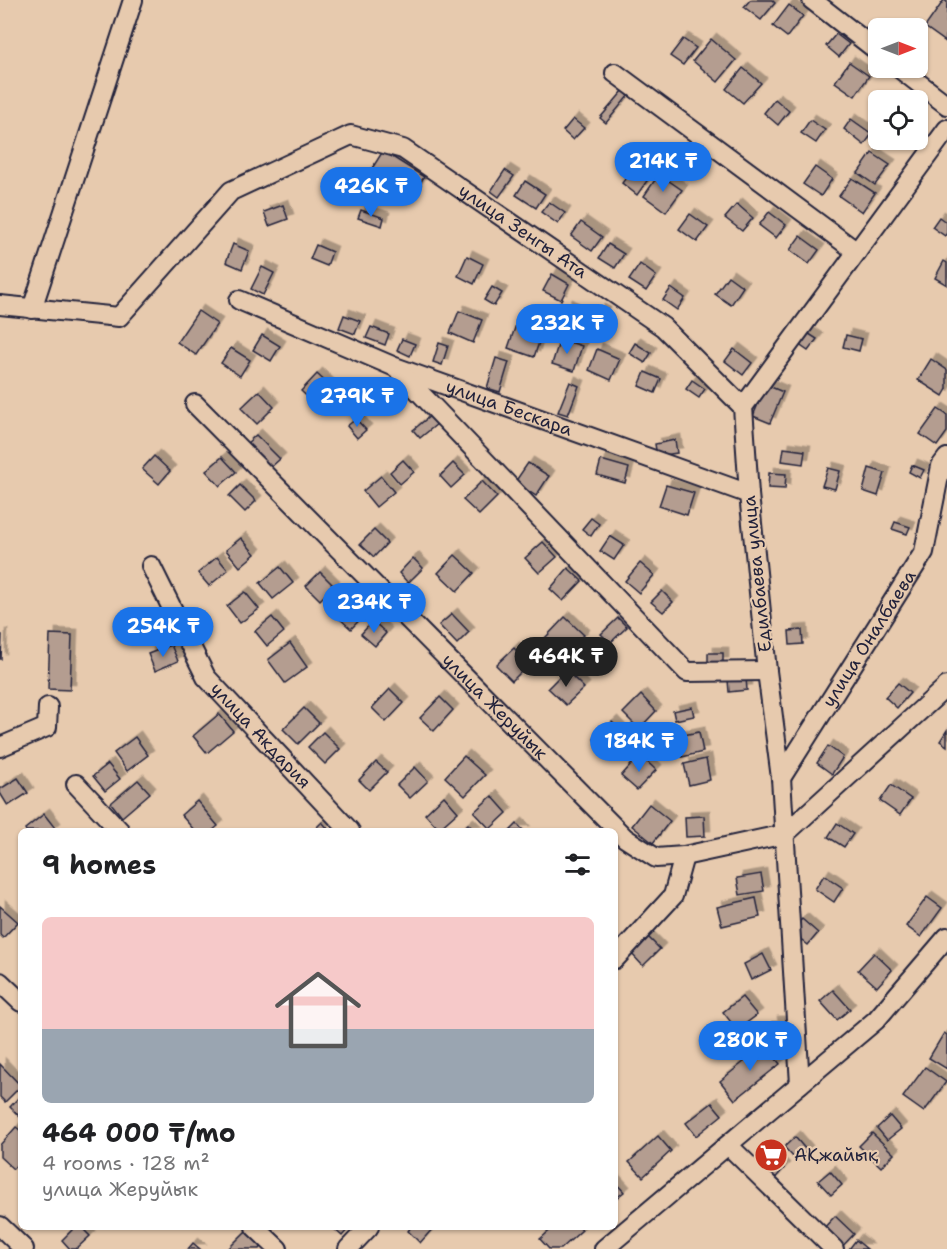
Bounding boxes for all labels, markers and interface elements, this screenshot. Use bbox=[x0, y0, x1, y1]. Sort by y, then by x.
north arrow bbox=[868, 18, 928, 78]
map controls bbox=[868, 18, 928, 150]
button: locate bbox=[868, 90, 928, 150]
pin: 214K ₸ bbox=[614, 142, 712, 193]
text: 214K ₸ bbox=[629, 148, 697, 174]
pin: 426K ₸ bbox=[322, 167, 420, 218]
text: 426K ₸ bbox=[334, 173, 408, 199]
street label: улица Зенгы Ата bbox=[454, 179, 592, 284]
pin: 232K ₸ bbox=[518, 304, 616, 355]
text: 232K ₸ bbox=[530, 310, 604, 336]
street label: улица Бескара bbox=[443, 374, 576, 442]
pin: 279K ₸ bbox=[308, 377, 406, 428]
text: 279K ₸ bbox=[320, 383, 394, 409]
street label: Едилбаева улица bbox=[737, 495, 777, 653]
street label: улица Оналбаева bbox=[817, 565, 922, 712]
pin: 234K ₸ bbox=[325, 583, 423, 634]
text: 234K ₸ bbox=[337, 589, 411, 615]
pin: 254K ₸ bbox=[114, 607, 212, 658]
text: 254K ₸ bbox=[126, 613, 200, 639]
pin: 464K ₸ bbox=[517, 637, 615, 688]
text: 464K ₸ bbox=[529, 643, 603, 669]
street label: улица Жеруйык bbox=[437, 648, 553, 765]
street label: улица Акдария bbox=[205, 677, 316, 794]
pin: 184K ₸ bbox=[590, 722, 688, 773]
text: 184K ₸ bbox=[604, 728, 674, 754]
text: 9 homes bbox=[42, 847, 156, 882]
icon: filters bbox=[561, 848, 594, 881]
icon: home bbox=[264, 956, 372, 1064]
pin: 280K ₸ bbox=[701, 1021, 799, 1072]
text: 280K ₸ bbox=[713, 1027, 787, 1053]
text: 464 000 ₸/mo bbox=[42, 1115, 236, 1150]
supermarket icon: АҚжайық bbox=[753, 1137, 789, 1173]
place label: АҚжайық bbox=[794, 1143, 878, 1167]
text: 4 rooms · 128 m² bbox=[42, 1150, 210, 1176]
text: улица Жеруйык bbox=[42, 1176, 198, 1202]

